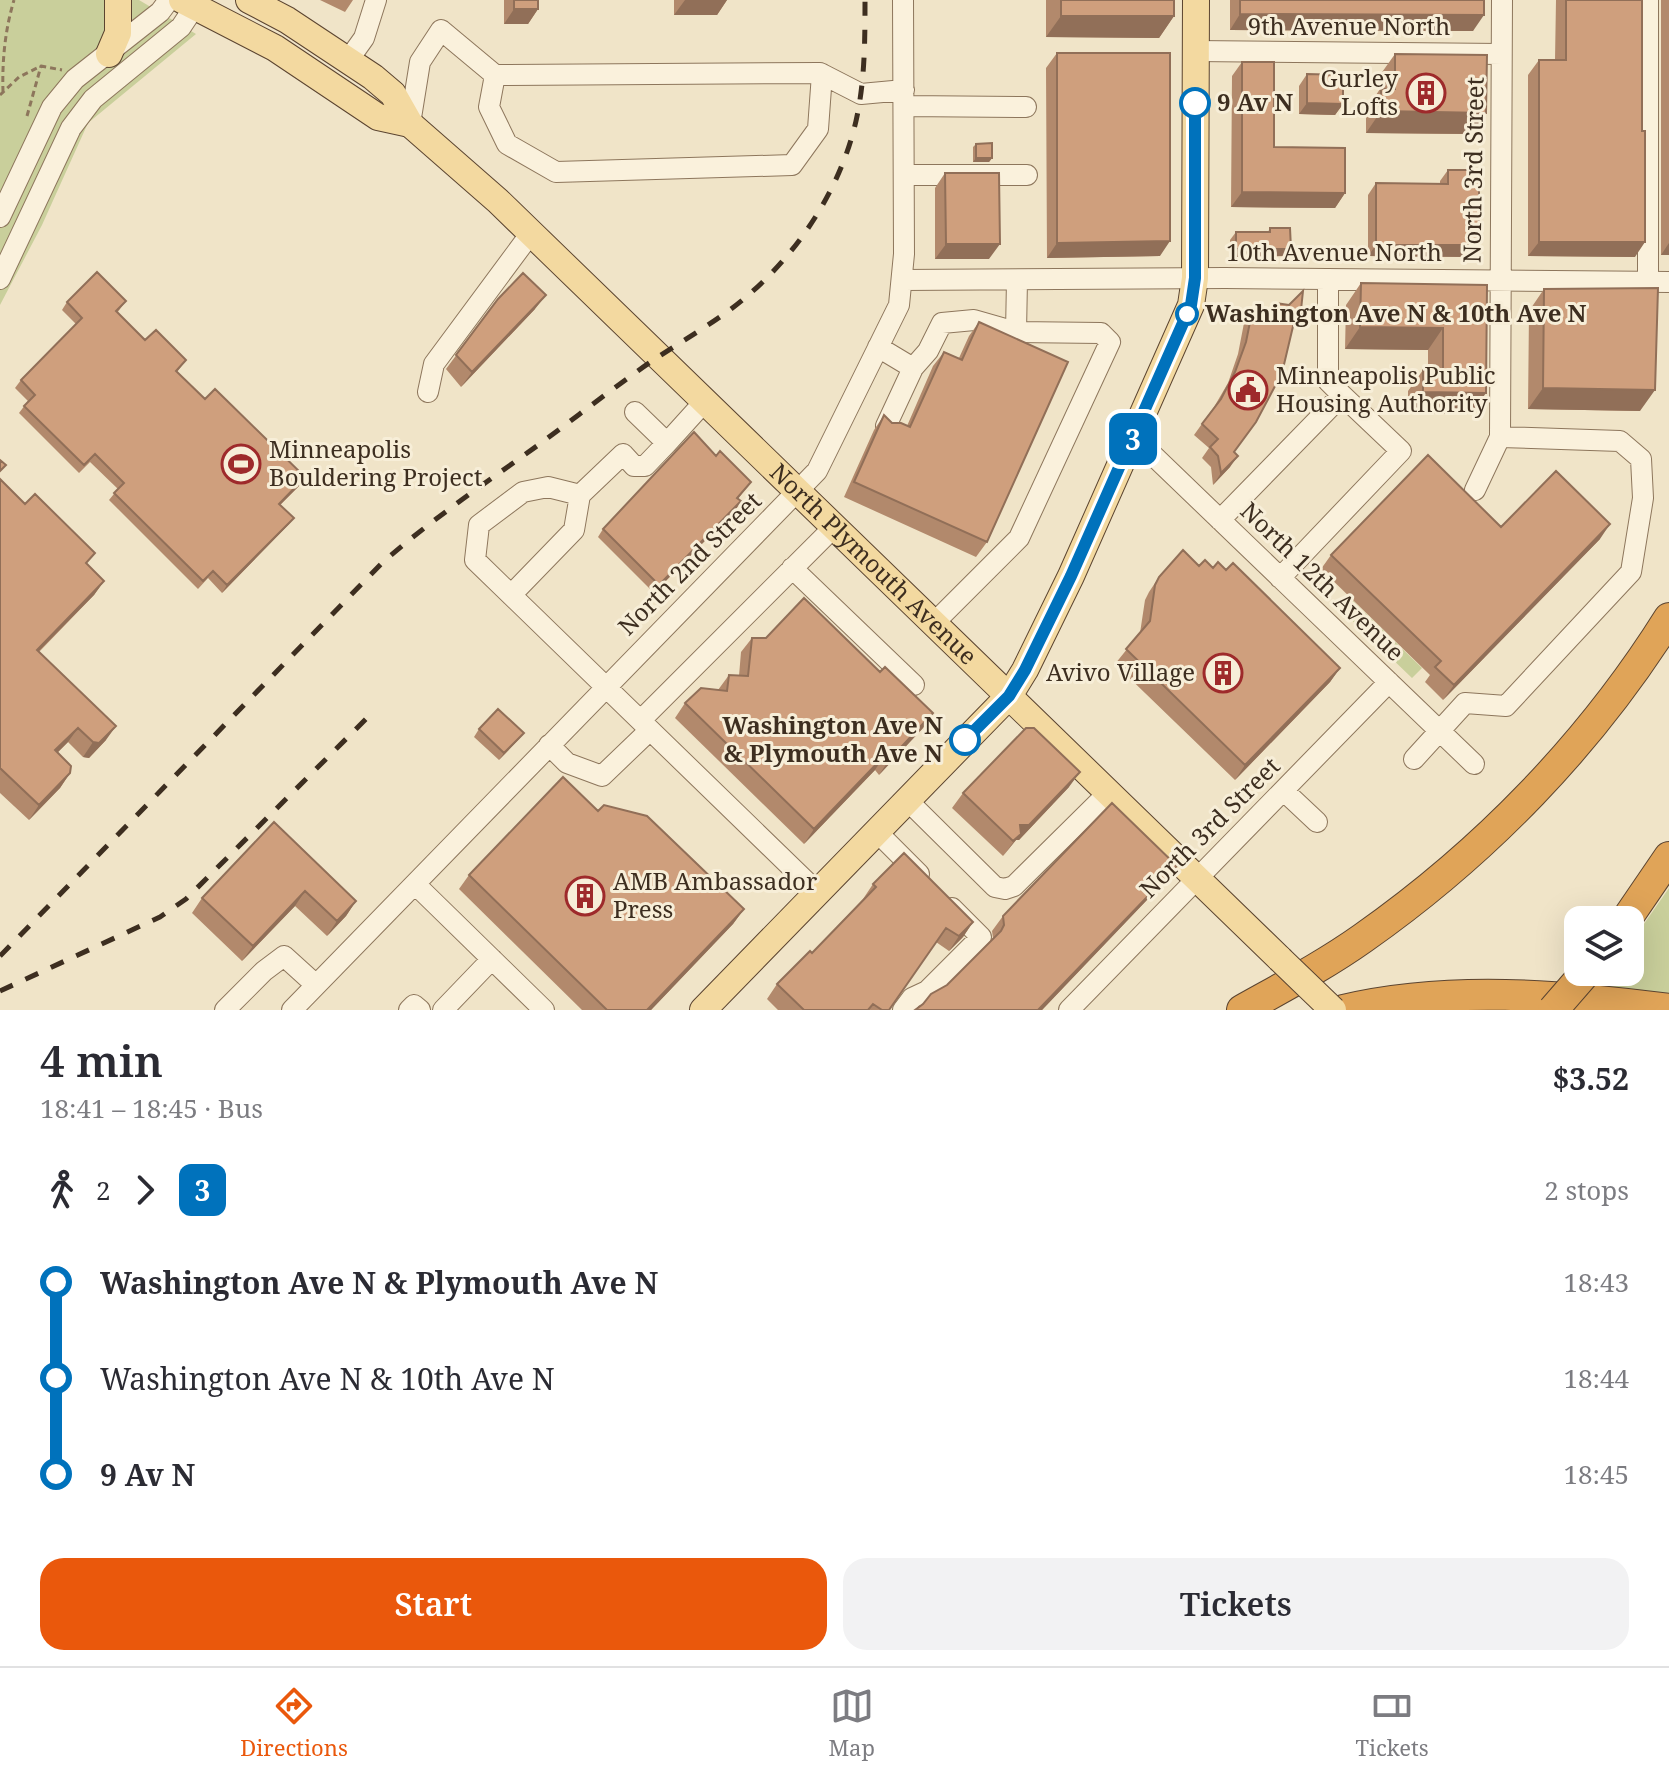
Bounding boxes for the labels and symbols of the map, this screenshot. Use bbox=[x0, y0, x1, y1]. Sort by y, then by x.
street label: 9th Avenue North bbox=[1248, 9, 1450, 42]
place label: Gurley Lofts bbox=[1320, 61, 1398, 122]
building icon: Gurley Lofts bbox=[1405, 72, 1447, 114]
street label: North 3rd Street bbox=[1454, 77, 1491, 263]
place label: 9 Av N bbox=[1217, 85, 1293, 118]
marker: 9 Av N bbox=[1180, 88, 1210, 118]
street label: 10th Avenue North bbox=[1226, 235, 1442, 268]
place label: Washington Ave N & 10th Ave N bbox=[1205, 296, 1587, 329]
marker: Washington Ave N & 10th Ave N bbox=[1176, 303, 1198, 325]
place label: Minneapolis Public Housing Authority bbox=[1276, 358, 1496, 419]
public building icon: Minneapolis Public Housing Authority bbox=[1227, 369, 1269, 411]
line badge: 3 bbox=[1107, 413, 1159, 465]
place label: Minneapolis Bouldering Project bbox=[269, 432, 482, 493]
sports icon: Minneapolis Bouldering Project bbox=[220, 443, 262, 485]
street label: North Plymouth Avenue bbox=[763, 455, 985, 671]
street label: North 2nd Street bbox=[610, 484, 768, 642]
street label: North 12th Avenue bbox=[1234, 494, 1412, 668]
building icon: Avivo Village bbox=[1202, 652, 1244, 694]
place label: Avivo Village bbox=[1046, 655, 1195, 688]
place label: Washington Ave N & Plymouth Ave N bbox=[722, 708, 943, 769]
marker: Washington Ave N & Plymouth Ave N bbox=[950, 725, 980, 755]
street label: North 3rd Street bbox=[1132, 750, 1286, 904]
place label: AMB Ambassador Press bbox=[613, 864, 817, 925]
building icon: AMB Ambassador Press bbox=[564, 875, 606, 917]

